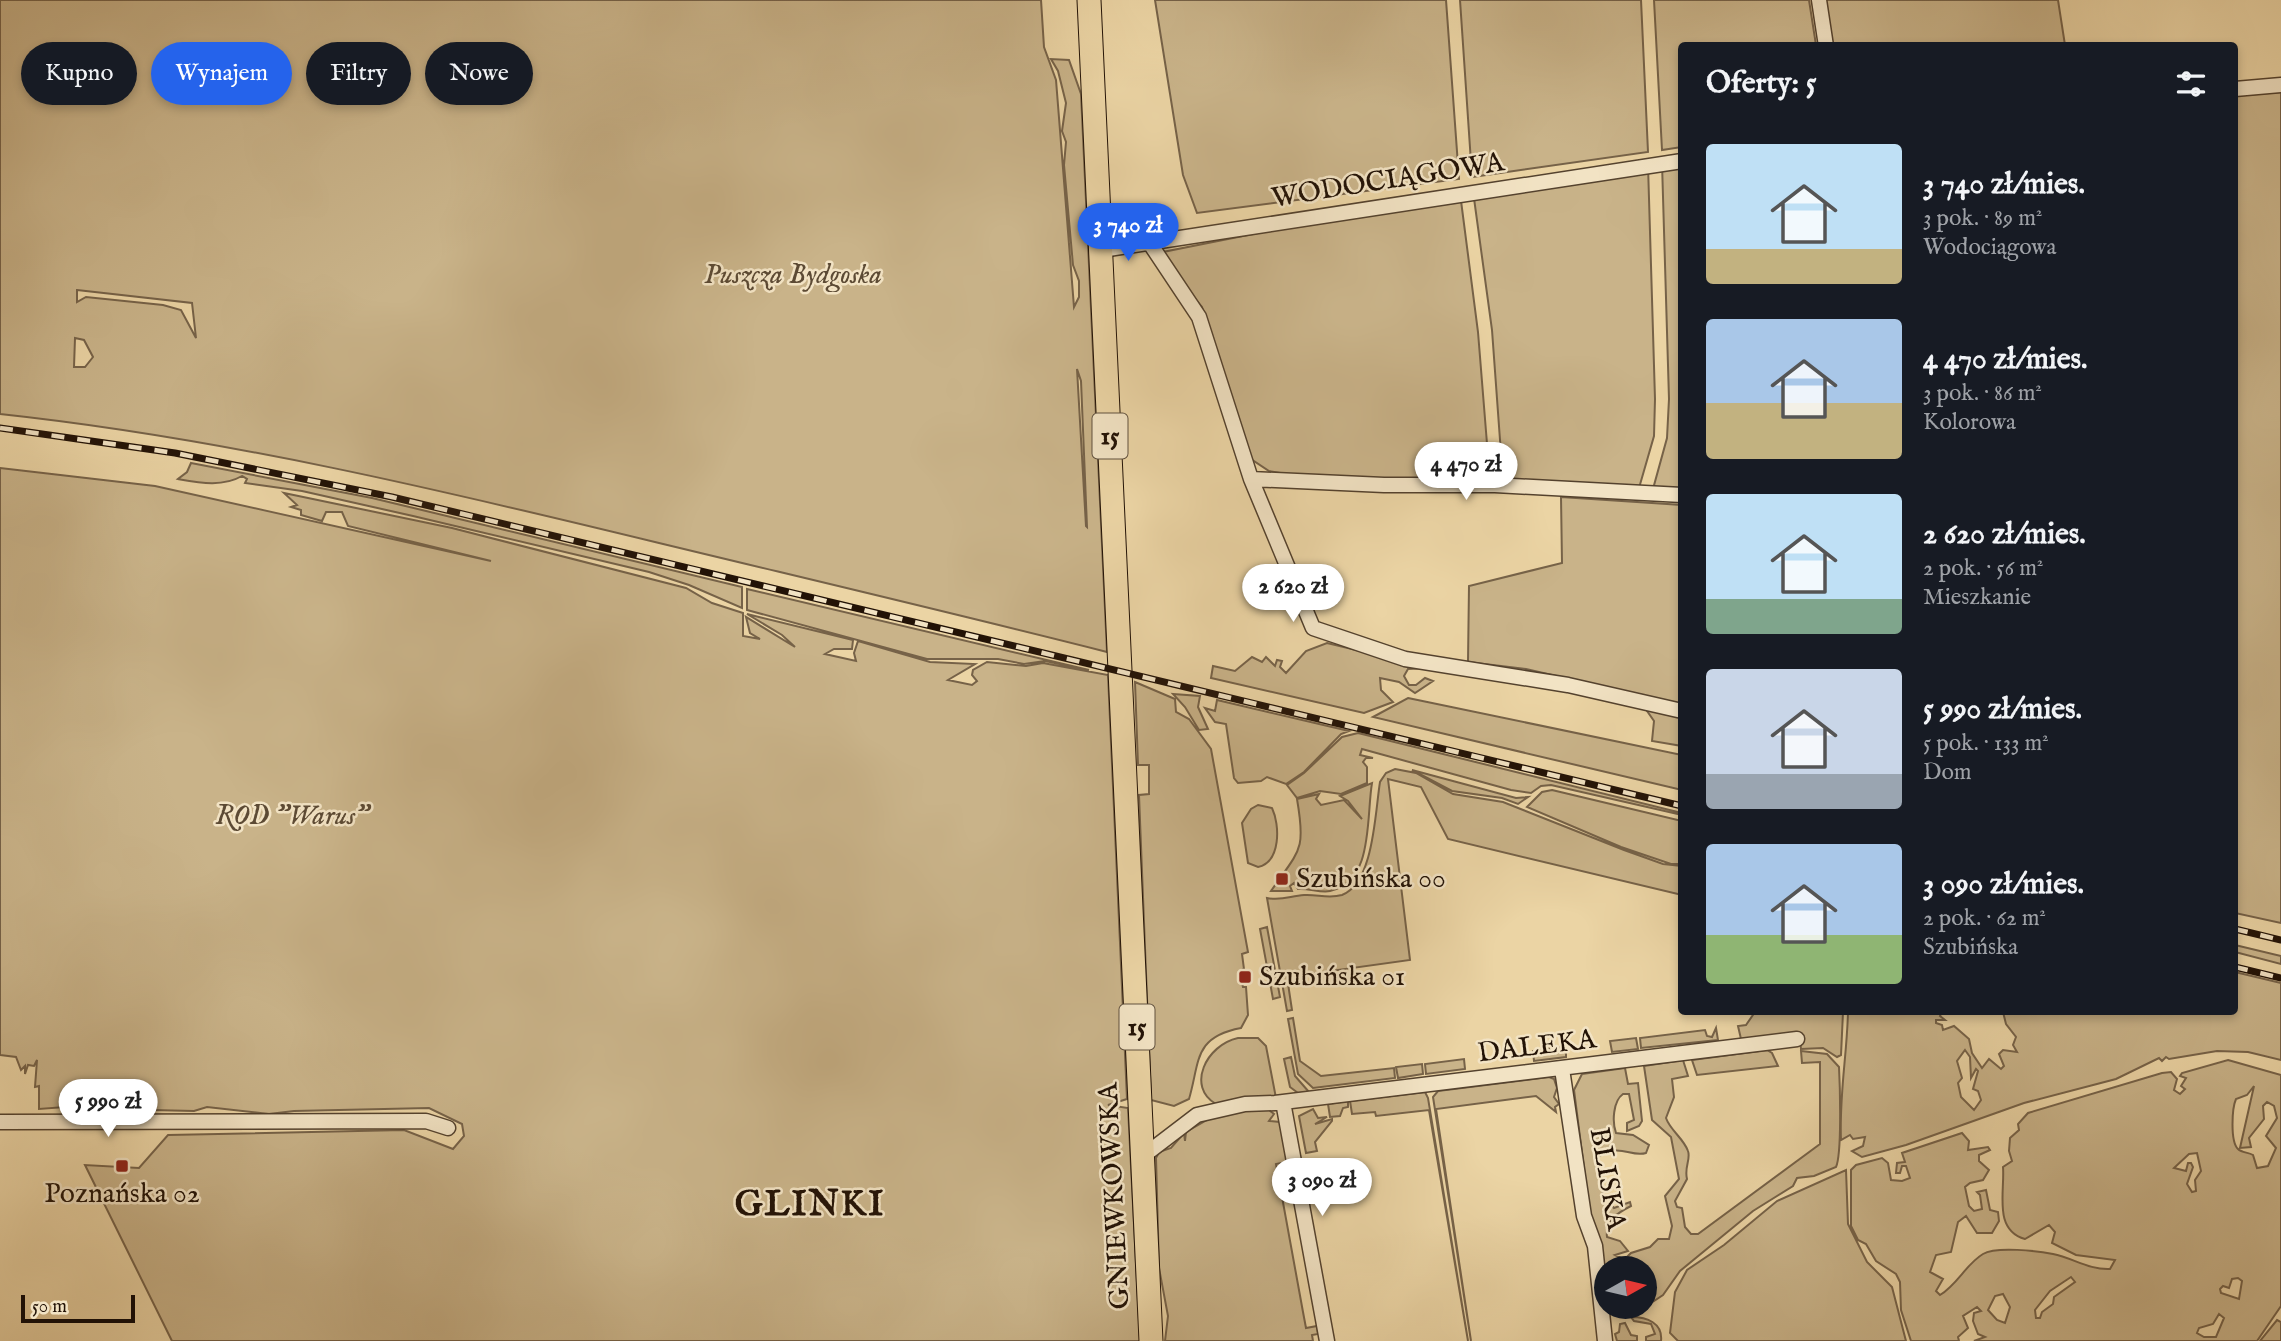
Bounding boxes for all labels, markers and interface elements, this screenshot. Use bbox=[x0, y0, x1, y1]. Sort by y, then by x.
chip: Kupno bbox=[21, 42, 137, 105]
chip: Wynajem bbox=[151, 42, 292, 105]
chip: Filtry bbox=[306, 42, 411, 105]
chip: Nowe bbox=[425, 42, 533, 105]
text: Oferty: 5 bbox=[1706, 65, 1817, 103]
icon: filters bbox=[2172, 65, 2210, 103]
street label: WODOCIĄGOWA bbox=[1269, 145, 1508, 217]
text: 3 740 zł/mies. bbox=[1923, 166, 2085, 204]
icon: home bbox=[1762, 172, 1846, 256]
pin: 3 740 zł bbox=[1056, 204, 1200, 263]
text: 3 pok. · 89 m² bbox=[1923, 204, 2042, 233]
text: 3 740 zł bbox=[1094, 211, 1162, 240]
text: Wodociągowa bbox=[1923, 233, 2056, 262]
park label: Puszcza Bydgoska bbox=[704, 258, 882, 293]
text: 4 470 zł/mies. bbox=[1923, 341, 2088, 379]
icon: home bbox=[1762, 347, 1846, 431]
text: 3 pok. · 86 m² bbox=[1923, 379, 2042, 408]
text: Kolorowa bbox=[1923, 408, 2016, 437]
road number: 15 bbox=[1092, 414, 1128, 458]
pin: 4 470 zł bbox=[1394, 442, 1538, 502]
text: 4 470 zł bbox=[1431, 450, 1501, 479]
text: 2 620 zł/mies. bbox=[1923, 516, 2086, 554]
icon: home bbox=[1762, 522, 1846, 606]
text: 2 pok. · 56 m² bbox=[1923, 554, 2043, 583]
pin: 2 620 zł bbox=[1221, 564, 1365, 624]
text: 2 620 zł bbox=[1258, 572, 1328, 601]
text: Mieszkanie bbox=[1923, 583, 2031, 612]
text: 5 990 zł/mies. bbox=[1923, 691, 2082, 729]
icon: home bbox=[1762, 697, 1846, 781]
text: 5 pok. · 133 m² bbox=[1923, 729, 2049, 758]
text: Dom bbox=[1923, 758, 1972, 787]
park label: ROD "Warus" bbox=[215, 799, 372, 834]
place label: Szubińska 00 bbox=[1296, 862, 1446, 897]
text: 3 090 zł/mies. bbox=[1923, 866, 2084, 904]
marker: Szubińska 00 bbox=[1274, 871, 1290, 887]
icon: home bbox=[1762, 872, 1846, 956]
text: 2 pok. · 62 m² bbox=[1923, 904, 2046, 933]
text: Szubińska bbox=[1923, 933, 2018, 962]
place label: Szubińska 01 bbox=[1259, 960, 1405, 995]
marker: Szubińska 01 bbox=[1237, 969, 1253, 985]
road number: 15 bbox=[1120, 1004, 1154, 1050]
street label: DALEKA bbox=[1476, 1022, 1599, 1072]
pin: 5 990 zł bbox=[36, 1080, 180, 1139]
street label: GNIEWKOWSKA bbox=[1092, 1081, 1138, 1310]
text: 5 990 zł bbox=[75, 1087, 141, 1116]
street label: BLISKA bbox=[1581, 1125, 1633, 1234]
marker: Poznańska 02 bbox=[114, 1158, 130, 1174]
pin: 3 090 zł bbox=[1250, 1158, 1394, 1218]
text: 3 090 zł bbox=[1288, 1166, 1356, 1195]
place label: Poznańska 02 bbox=[44, 1177, 200, 1212]
district label: GLINKI bbox=[735, 1183, 885, 1228]
north arrow bbox=[1594, 1256, 1657, 1320]
map controls bbox=[1594, 1256, 1657, 1319]
scale bar bbox=[21, 1292, 135, 1324]
text: 50 m bbox=[32, 1295, 67, 1319]

